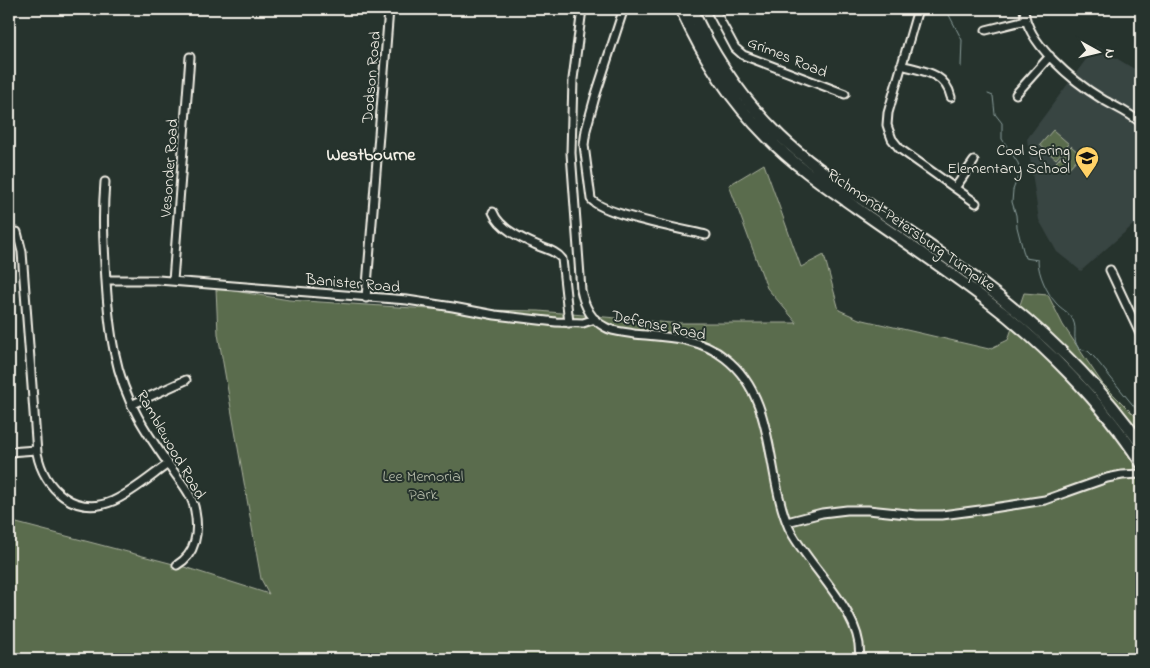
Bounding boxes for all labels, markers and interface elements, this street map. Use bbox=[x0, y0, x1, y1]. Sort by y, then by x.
north arrow bbox=[1072, 28, 1122, 78]
street label: Dodson Road bbox=[356, 30, 388, 125]
street label: Grimes Road bbox=[744, 31, 831, 85]
text: N bbox=[1098, 47, 1120, 60]
street label: Vesonder Road bbox=[155, 118, 185, 219]
place label: Cool Spring Elementary School bbox=[947, 139, 1070, 181]
district label: Westbourne bbox=[327, 143, 416, 169]
school or university icon: Cool Spring Elementary School bbox=[1074, 145, 1100, 179]
street label: Richmond-Petersburg Turnpike bbox=[822, 163, 1001, 299]
street label: Banister Road bbox=[304, 268, 401, 300]
street label: Defense Road bbox=[608, 304, 708, 348]
street label: Ramblewood Road bbox=[129, 386, 211, 504]
park label: Lee Memorial Park bbox=[382, 465, 464, 507]

